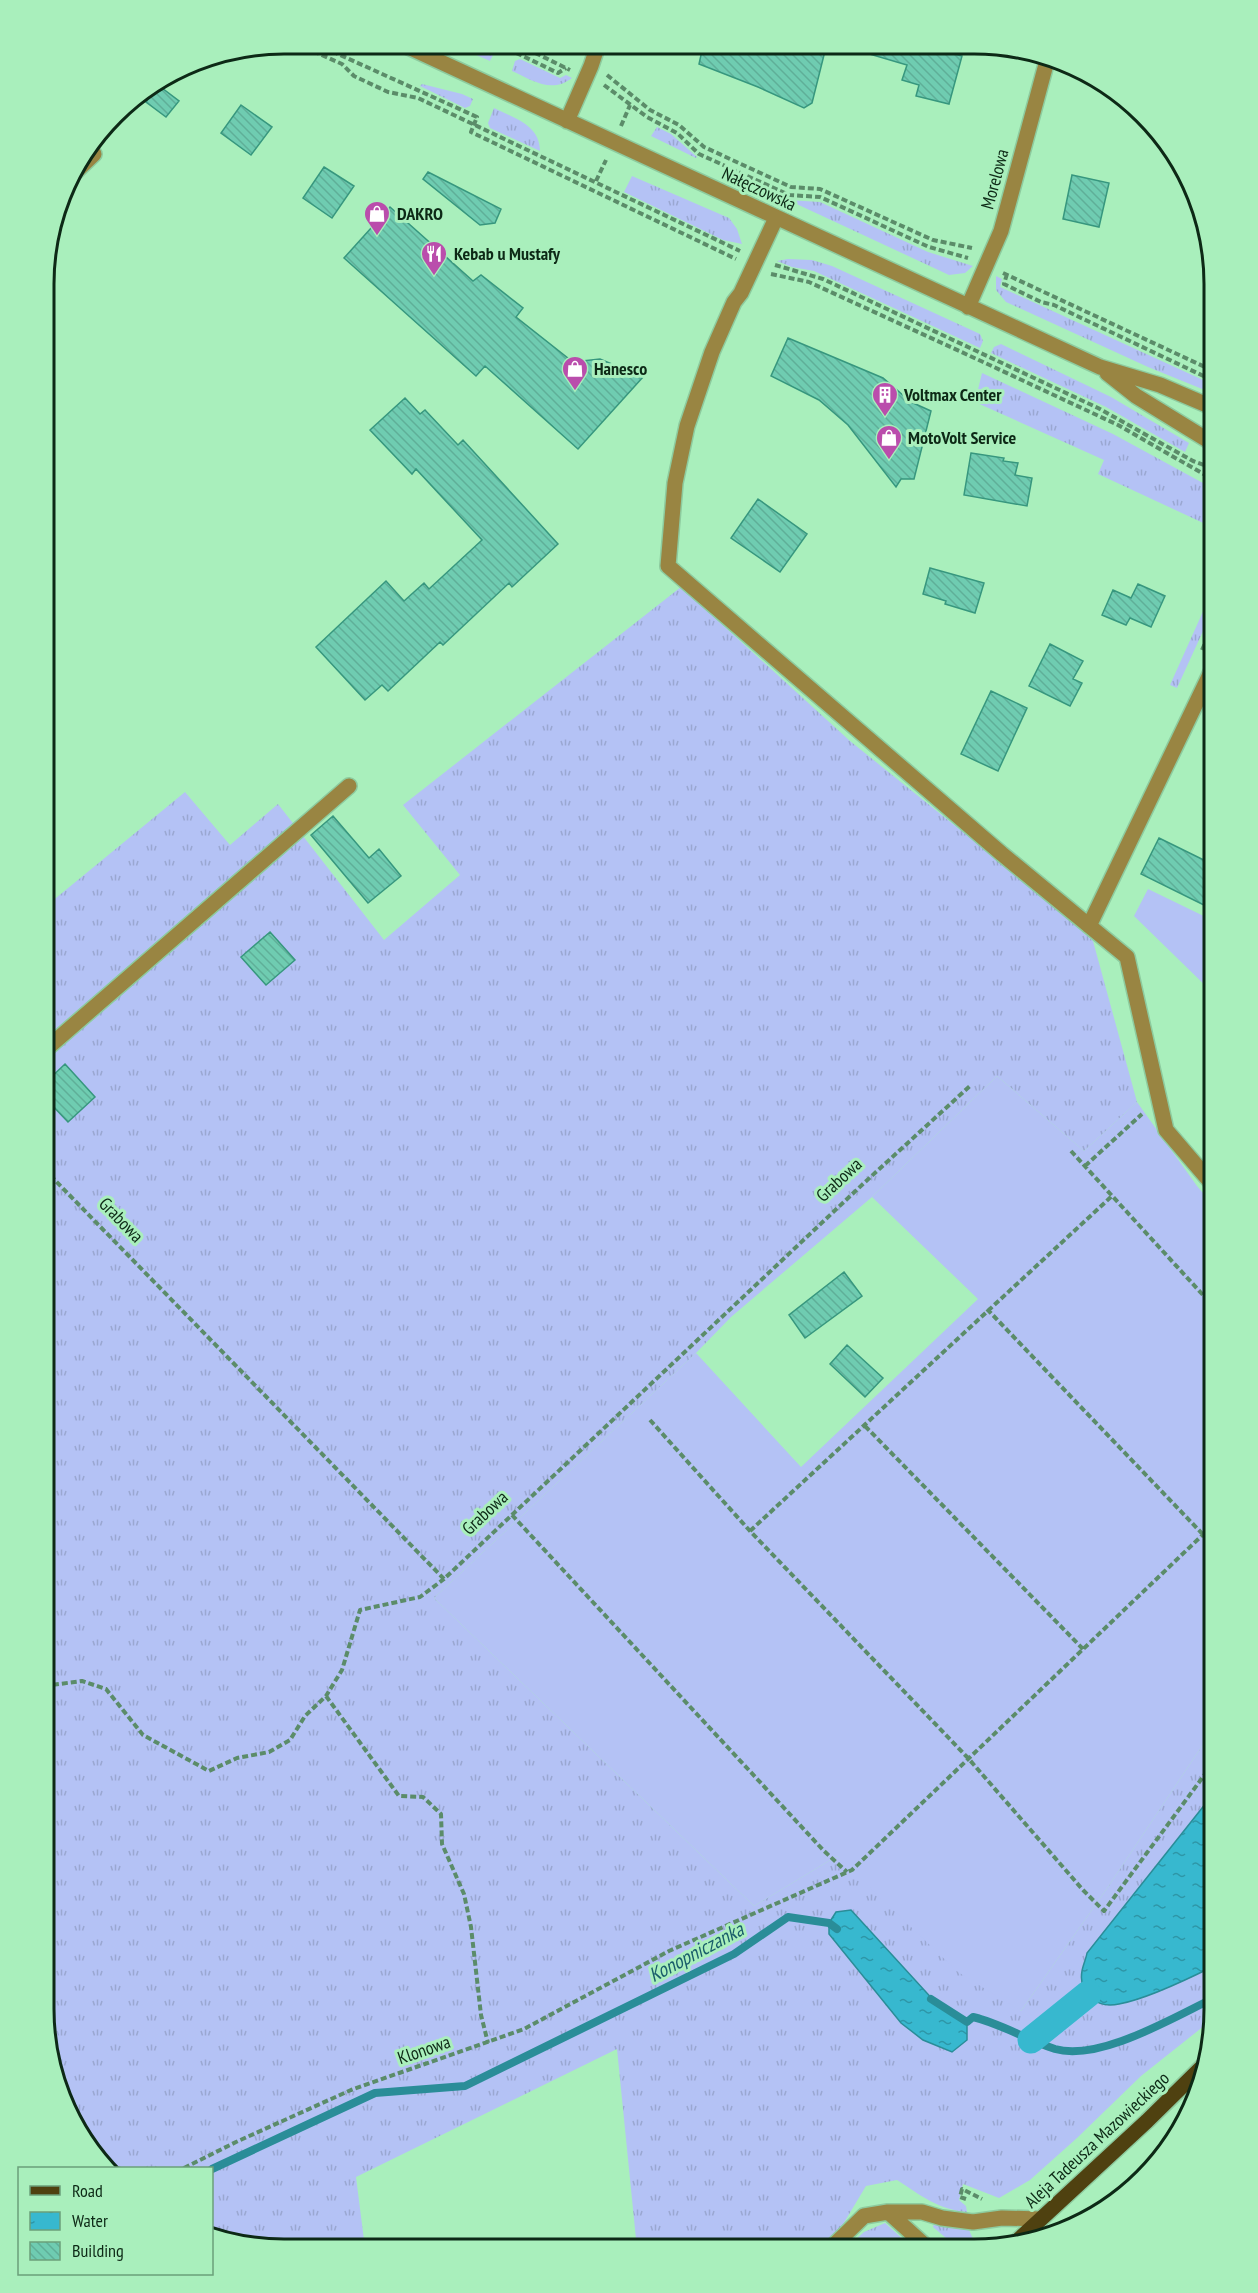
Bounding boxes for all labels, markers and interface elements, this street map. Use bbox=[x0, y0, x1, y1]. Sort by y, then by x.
street label: Morelowa bbox=[975, 146, 1014, 211]
street label: Nałęczowska bbox=[718, 161, 800, 216]
shop icon: DAKRO bbox=[362, 199, 392, 237]
place label: DAKRO bbox=[397, 202, 443, 225]
restaurant icon: Kebab u Mustafy bbox=[419, 239, 449, 277]
place label: Kebab u Mustafy bbox=[454, 242, 561, 265]
shop icon: Hanesco bbox=[560, 354, 590, 392]
place label: Hanesco bbox=[594, 357, 647, 380]
building icon: Voltmax Center bbox=[870, 380, 900, 418]
place label: Voltmax Center bbox=[903, 383, 1002, 406]
shop icon: MotoVolt Service bbox=[874, 423, 904, 461]
place label: MotoVolt Service bbox=[908, 426, 1017, 449]
street label: Grabowa bbox=[811, 1153, 866, 1207]
street label: Grabowa bbox=[94, 1192, 148, 1247]
street label: Grabowa bbox=[457, 1486, 512, 1540]
water label: Konopniczanka bbox=[644, 1916, 749, 1988]
street label: Klonowa bbox=[394, 2030, 453, 2069]
street label: Aleja Tadeusza Mazowieckiego bbox=[1020, 2066, 1174, 2213]
legend bbox=[18, 2167, 213, 2275]
text: Road bbox=[72, 2179, 103, 2202]
text: Water bbox=[72, 2209, 108, 2232]
text: Building bbox=[72, 2239, 124, 2262]

